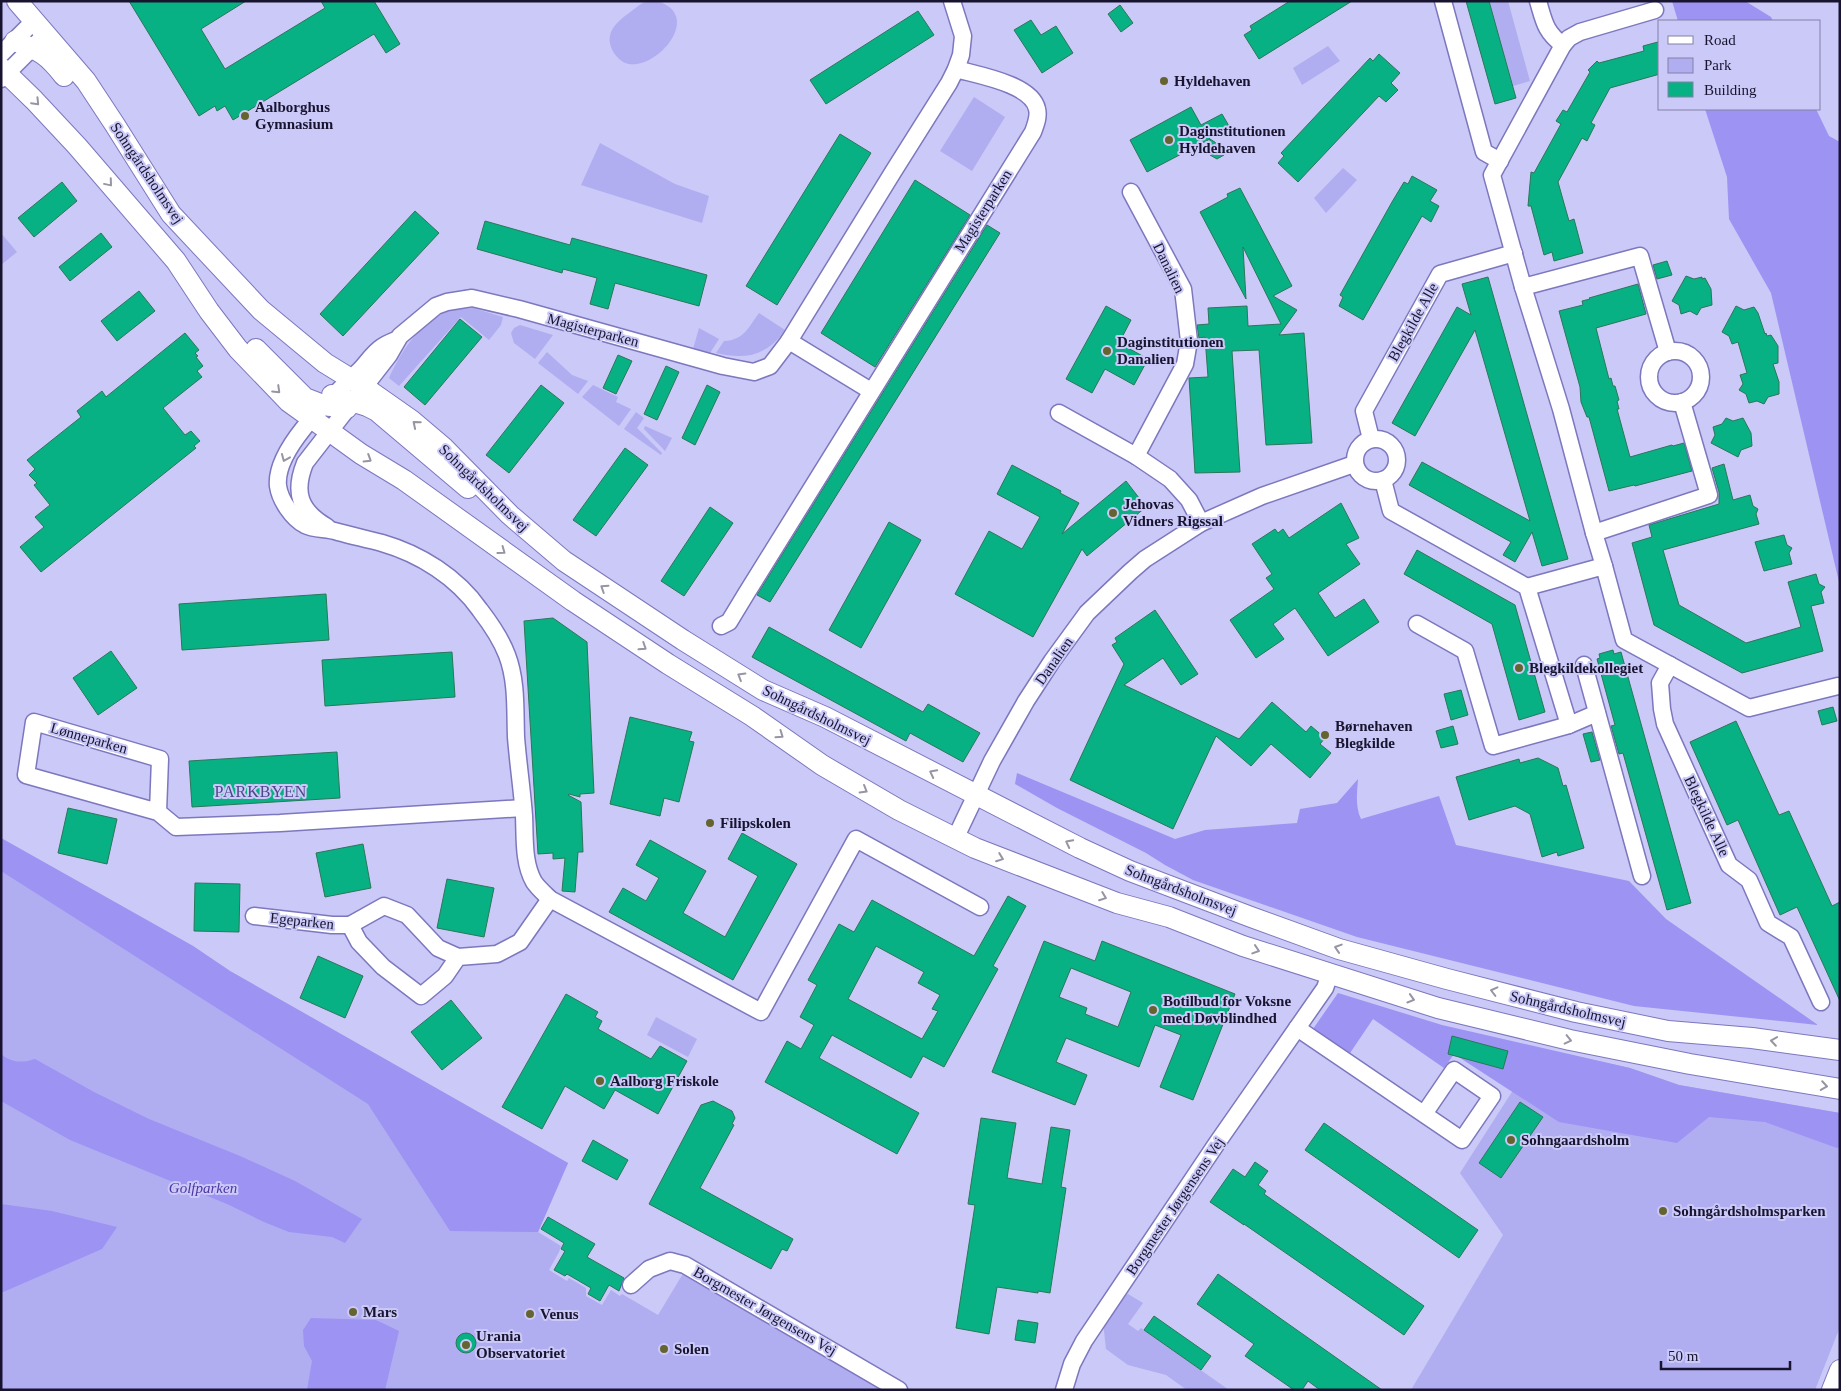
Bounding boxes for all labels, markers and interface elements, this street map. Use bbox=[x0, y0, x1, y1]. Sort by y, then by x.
legend bbox=[1658, 20, 1821, 110]
text: Road bbox=[1704, 32, 1736, 48]
text: Park bbox=[1704, 57, 1732, 73]
place label: Hyldehaven bbox=[1174, 73, 1251, 89]
marker: Hyldehaven bbox=[1158, 75, 1170, 87]
text: Building bbox=[1704, 82, 1757, 98]
one-way arrow bbox=[30, 97, 39, 106]
place label: Aalborghus Gymnasium bbox=[255, 99, 334, 132]
marker: Aalborghus Gymnasium bbox=[239, 110, 251, 122]
street label: Sohngårdsholmsvej bbox=[107, 119, 187, 227]
place label: Daginstitutionen Hyldehaven bbox=[1179, 123, 1286, 156]
marker: Daginstitutionen Hyldehaven bbox=[1163, 134, 1175, 146]
street label: Magisterparken bbox=[951, 166, 1015, 255]
one-way arrow bbox=[103, 178, 112, 187]
street label: Danalien bbox=[1150, 240, 1188, 296]
street label: Blegkilde Alle bbox=[1385, 280, 1441, 364]
street label: Magisterparken bbox=[545, 310, 641, 350]
place label: Daginstitutionen Danalien bbox=[1117, 334, 1224, 367]
marker: Daginstitutionen Danalien bbox=[1101, 345, 1113, 357]
one-way arrow bbox=[271, 384, 280, 393]
one-way arrow bbox=[413, 421, 422, 430]
street label: Sohngårdsholmsvej bbox=[436, 441, 532, 535]
one-way arrow bbox=[363, 452, 372, 462]
one-way arrow bbox=[281, 453, 292, 462]
place label: Jehovas Vidners Rigssal bbox=[1123, 496, 1223, 529]
marker: Jehovas Vidners Rigssal bbox=[1107, 507, 1119, 519]
one-way arrow bbox=[496, 545, 506, 554]
one-way arrow bbox=[600, 585, 610, 594]
street label: Danalien bbox=[1032, 634, 1076, 688]
one-way arrow bbox=[638, 641, 647, 650]
place label: Blegkildekollegiet bbox=[1529, 660, 1643, 676]
marker: Blegkildekollegiet bbox=[1513, 662, 1525, 674]
one-way arrow bbox=[737, 672, 746, 682]
street label: Sohngårdsholmsvej bbox=[760, 682, 874, 748]
place label: Børnehaven Blegkilde bbox=[1335, 718, 1413, 751]
street label: Lønneparken bbox=[49, 719, 130, 757]
one-way arrow bbox=[774, 729, 784, 738]
marker: Børnehaven Blegkilde bbox=[1319, 729, 1331, 741]
one-way arrow bbox=[929, 769, 938, 779]
street label: Blegkilde Alle bbox=[1681, 773, 1733, 859]
district label: PARKBYEN bbox=[215, 783, 307, 800]
one-way arrow bbox=[858, 784, 867, 794]
place label: Filipskolen bbox=[720, 815, 792, 831]
marker: Filipskolen bbox=[704, 817, 716, 829]
one-way arrow bbox=[1066, 839, 1075, 849]
one-way arrow bbox=[995, 852, 1003, 862]
street label: Sohngårdsholmsvej bbox=[1123, 861, 1239, 919]
one-way arrow bbox=[1098, 891, 1107, 901]
street label: Egeparken bbox=[269, 910, 335, 932]
one-way arrow bbox=[1334, 943, 1342, 953]
one-way arrow bbox=[1251, 944, 1260, 954]
one-way arrow bbox=[1491, 987, 1499, 997]
street label: Sohngårdsholmsvej bbox=[1509, 988, 1627, 1030]
place label: Botilbud for Voksne med Døvblindhed bbox=[1163, 993, 1291, 1026]
one-way arrow bbox=[1406, 994, 1415, 1004]
marker: Botilbud for Voksne med Døvblindhed bbox=[1147, 1004, 1159, 1016]
one-way arrow bbox=[1564, 1034, 1573, 1045]
one-way arrow bbox=[1770, 1037, 1778, 1047]
place label: Aalborg Friskole bbox=[610, 1073, 719, 1089]
marker: Aalborg Friskole bbox=[594, 1075, 606, 1087]
one-way arrow bbox=[1820, 1081, 1829, 1091]
place label: Sohngaardsholm bbox=[1521, 1132, 1630, 1148]
street label: Borgmester Jørgensens Vej bbox=[1123, 1134, 1227, 1278]
marker: Sohngaardsholm bbox=[1505, 1134, 1517, 1146]
park label: Golfparken bbox=[169, 1180, 237, 1196]
place label: Sohngårdsholmsparken bbox=[1673, 1203, 1826, 1219]
marker: Sohngårdsholmsparken bbox=[1657, 1205, 1669, 1217]
street label: Borgmester Jørgensens Vej bbox=[691, 1263, 839, 1359]
place label: Mars bbox=[363, 1304, 397, 1320]
marker: Mars bbox=[347, 1306, 359, 1318]
place label: Venus bbox=[540, 1306, 579, 1322]
marker: Venus bbox=[524, 1308, 536, 1320]
place label: Urania Observatoriet bbox=[476, 1328, 565, 1361]
scale bar bbox=[1661, 1338, 1790, 1370]
marker: Urania Observatoriet bbox=[460, 1339, 472, 1351]
place label: Solen bbox=[674, 1341, 710, 1357]
marker: Solen bbox=[658, 1343, 670, 1355]
text: 50 m bbox=[1668, 1348, 1699, 1364]

